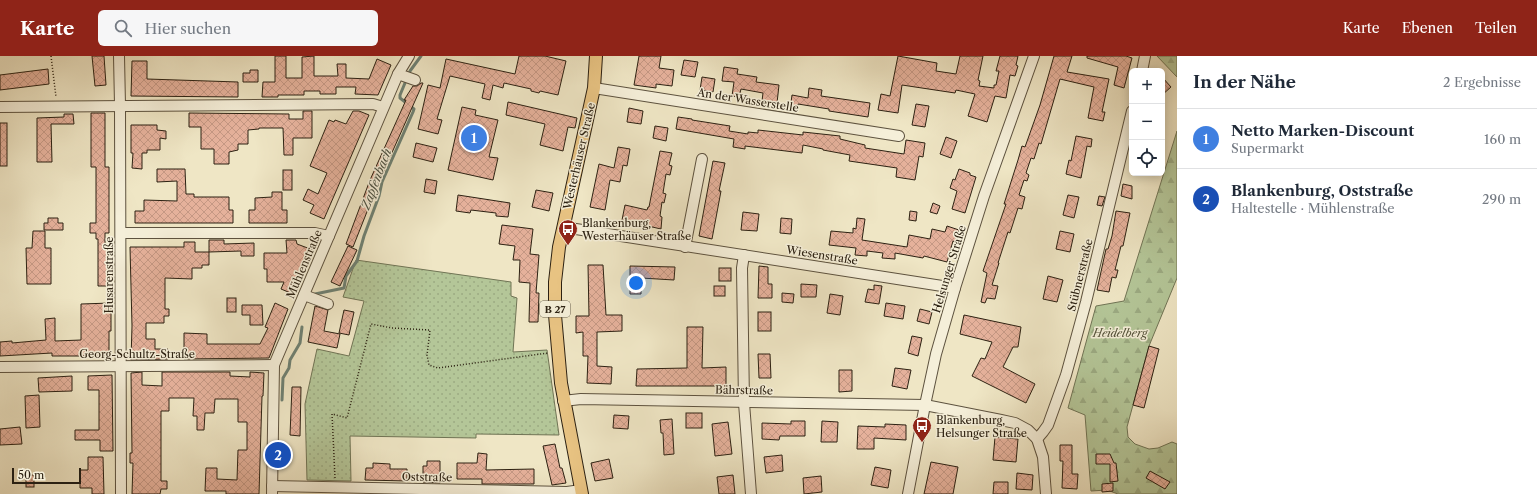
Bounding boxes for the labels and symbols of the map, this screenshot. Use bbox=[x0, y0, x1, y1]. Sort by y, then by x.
street label: An der Wasserstelle bbox=[695, 85, 800, 115]
street label: Westerhäuser Straße bbox=[560, 101, 598, 212]
pin: 1 bbox=[461, 123, 487, 153]
water label: Zapfenbach bbox=[357, 146, 395, 213]
place label: Blankenburg, Westerhäuser Straße bbox=[581, 216, 691, 243]
bus stop icon: Blankenburg, Westerhäuser Straße bbox=[557, 218, 579, 246]
street label: Helsunger Straße bbox=[929, 223, 969, 315]
street label: Mühlenstraße bbox=[283, 227, 325, 301]
street label: Husarenstraße bbox=[102, 237, 116, 313]
street label: Stübnerstraße bbox=[1064, 237, 1096, 313]
street label: Wiesenstraße bbox=[784, 242, 859, 268]
your location bbox=[626, 273, 646, 293]
road number: B 27 bbox=[540, 301, 570, 317]
park label: Heidelberg bbox=[1092, 326, 1149, 340]
street label: Georg-Schultz-Straße bbox=[79, 347, 195, 361]
street label: Bährstraße bbox=[715, 382, 773, 398]
place label: Blankenburg, Helsunger Straße bbox=[936, 413, 1027, 440]
bus stop icon: Blankenburg, Helsunger Straße bbox=[911, 415, 933, 443]
pin: 2 bbox=[265, 440, 291, 470]
scale bar bbox=[12, 466, 81, 485]
street label: Oststraße bbox=[402, 470, 452, 484]

